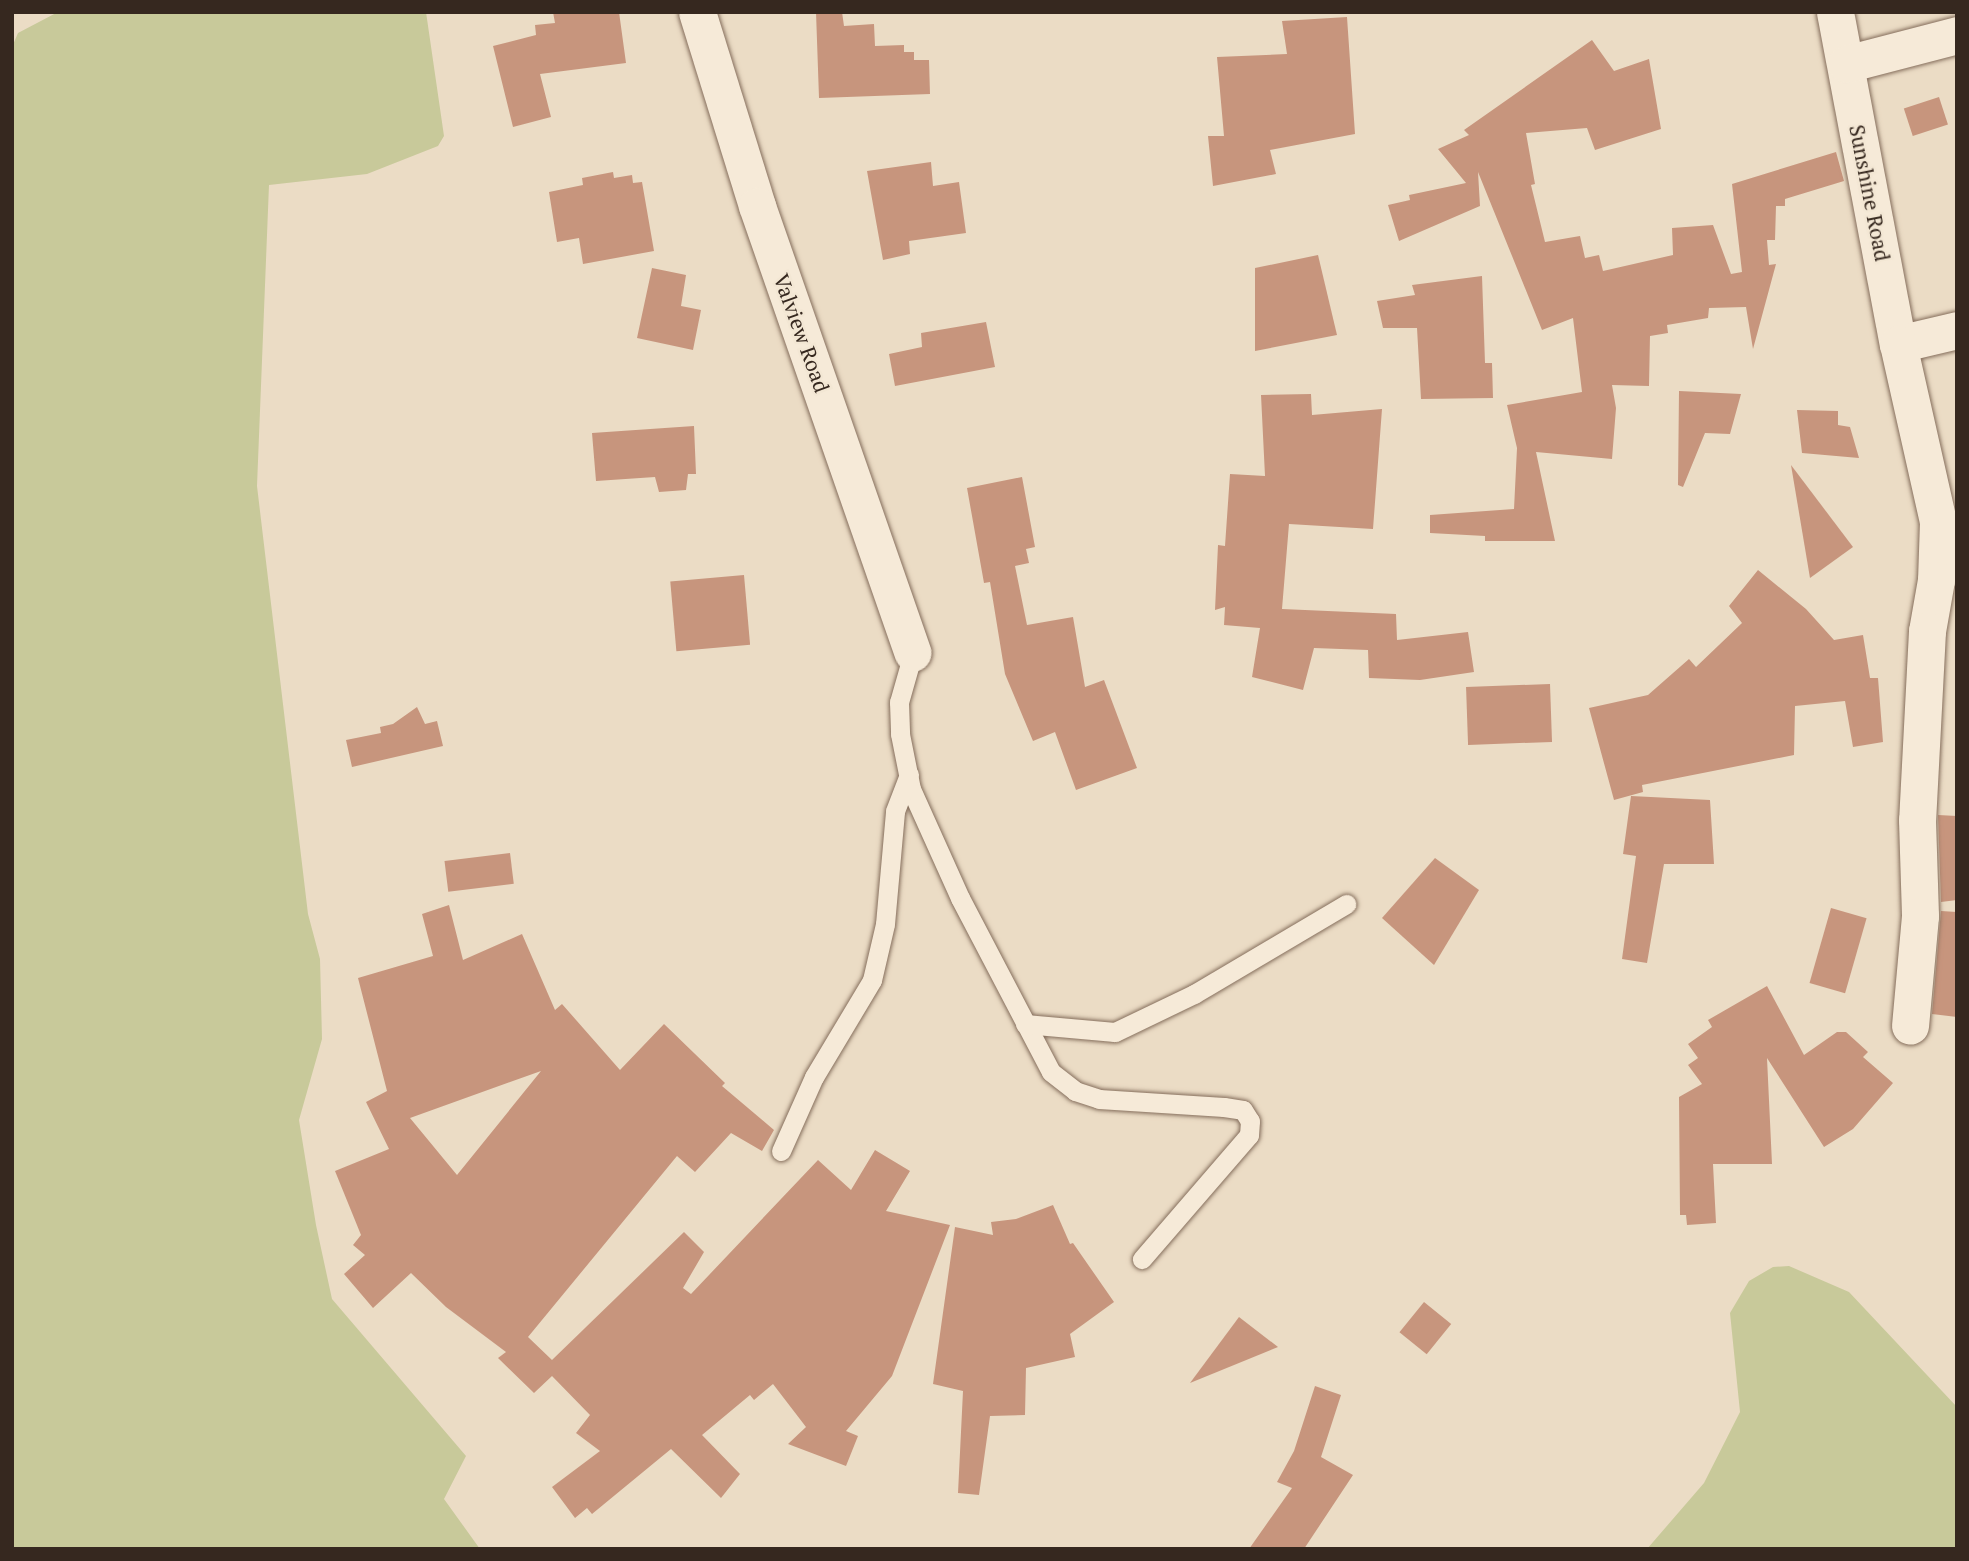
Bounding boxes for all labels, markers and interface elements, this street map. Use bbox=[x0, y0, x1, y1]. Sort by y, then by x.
street label: Sunshine Road bbox=[1844, 123, 1896, 263]
street label: Valview Road bbox=[769, 270, 835, 396]

